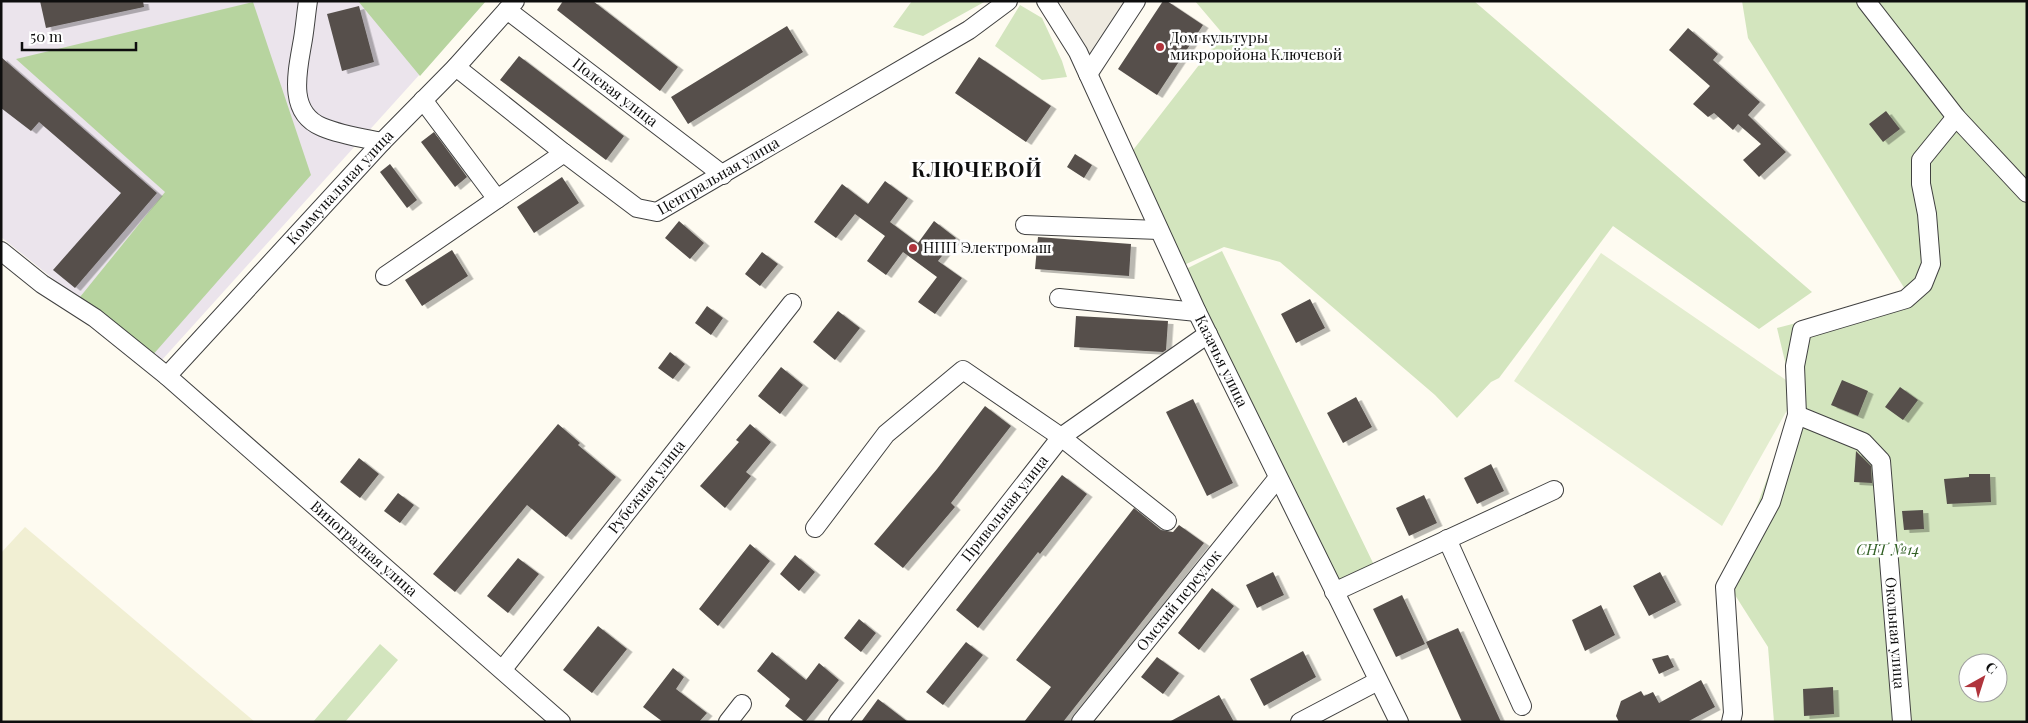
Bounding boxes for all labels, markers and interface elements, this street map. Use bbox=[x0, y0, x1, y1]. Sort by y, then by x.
scale bar bbox=[22, 20, 136, 52]
text: 50 m bbox=[30, 26, 63, 46]
place label: Дом культуры микроройона Ключевой bbox=[1170, 27, 1342, 64]
marker: Дом культуры микроройона Ключевой bbox=[1154, 41, 1166, 53]
street label: Полевая улица bbox=[569, 53, 663, 131]
street label: Коммунальная улица bbox=[282, 125, 398, 248]
street label: Центральная улица bbox=[653, 132, 783, 219]
district label: КЛЮЧЕВОЙ bbox=[911, 155, 1043, 182]
place label: НПП Электромаш bbox=[923, 237, 1052, 257]
marker: НПП Электромаш bbox=[907, 242, 919, 254]
street label: Казачья улица bbox=[1191, 311, 1254, 411]
street label: Рубежная улица bbox=[603, 435, 689, 537]
street label: Привольная улица bbox=[956, 450, 1052, 565]
street label: Виноградная улица bbox=[307, 496, 423, 601]
park label: СНТ №14 bbox=[1856, 539, 1920, 559]
street label: Омский переулок bbox=[1131, 545, 1225, 655]
street label: Окольная улица bbox=[1881, 576, 1910, 690]
north arrow bbox=[1958, 653, 2008, 703]
text: С bbox=[1982, 657, 2001, 678]

